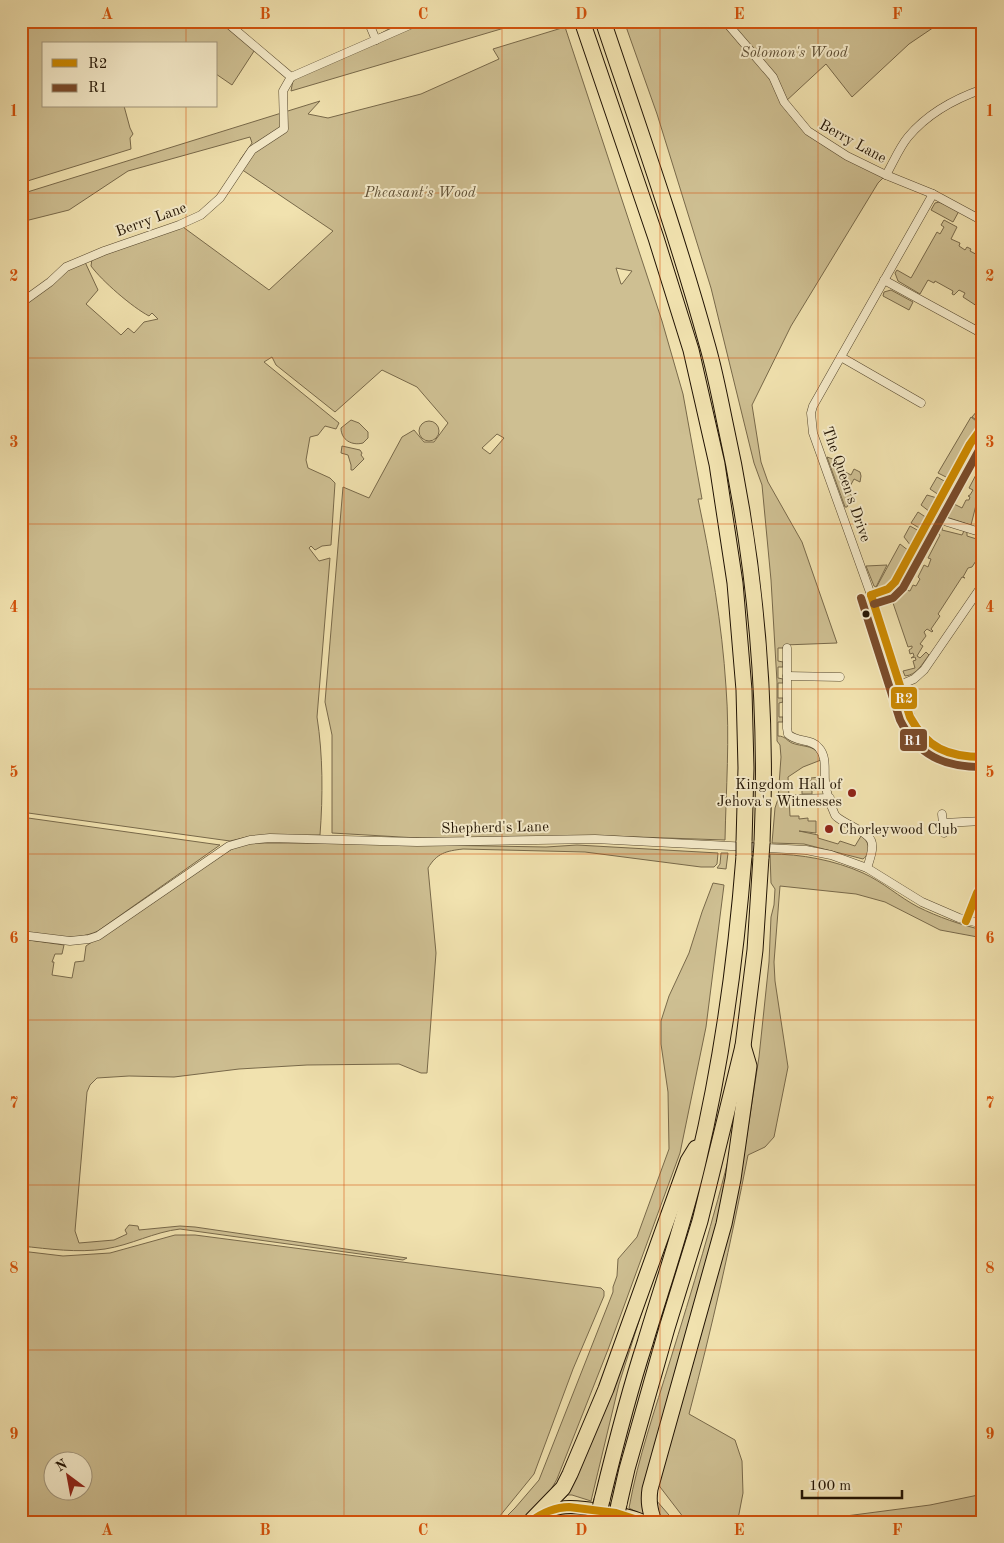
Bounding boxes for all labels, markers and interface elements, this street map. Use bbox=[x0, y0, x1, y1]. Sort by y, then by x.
text: A bbox=[101, 7, 113, 23]
text: B bbox=[259, 7, 271, 23]
text: C bbox=[418, 7, 428, 23]
text: D bbox=[575, 7, 587, 23]
text: E bbox=[733, 7, 745, 23]
text: F bbox=[892, 7, 903, 23]
legend bbox=[42, 42, 218, 108]
park label: Solomon's Wood bbox=[740, 46, 849, 61]
text: R2 bbox=[88, 57, 107, 72]
text: R1 bbox=[88, 81, 107, 96]
text: 1 bbox=[9, 104, 19, 120]
text: 1 bbox=[985, 104, 995, 120]
street label: Berry Lane bbox=[816, 118, 888, 167]
park label: Pheasant's Wood bbox=[363, 186, 477, 201]
street label: Berry Lane bbox=[114, 201, 189, 240]
text: 2 bbox=[9, 269, 19, 285]
text: 2 bbox=[985, 269, 995, 285]
street label: The Queen's Drive bbox=[819, 425, 872, 544]
text: 3 bbox=[9, 435, 19, 451]
text: 3 bbox=[985, 435, 995, 451]
text: 4 bbox=[9, 600, 19, 616]
text: 4 bbox=[985, 600, 995, 616]
unlabelled marker bbox=[861, 609, 871, 619]
line badge: R2 bbox=[890, 686, 918, 710]
text: R2 bbox=[895, 692, 913, 706]
line badge: R1 bbox=[899, 728, 928, 752]
text: R1 bbox=[904, 734, 922, 748]
text: 5 bbox=[9, 765, 19, 781]
text: 5 bbox=[985, 765, 995, 781]
place label: Kingdom Hall of Jehova's Witnesses bbox=[717, 778, 843, 810]
marker: Kingdom Hall of Jehova's Witnesses bbox=[846, 787, 858, 799]
street label: Shepherd's Lane bbox=[441, 820, 549, 837]
marker: Chorleywood Club bbox=[823, 823, 835, 835]
place label: Chorleywood Club bbox=[839, 823, 957, 838]
text: 6 bbox=[9, 931, 19, 947]
text: 6 bbox=[985, 931, 995, 947]
text: 7 bbox=[9, 1096, 19, 1112]
text: 7 bbox=[985, 1096, 995, 1112]
text: 8 bbox=[9, 1261, 19, 1277]
text: 8 bbox=[985, 1261, 995, 1277]
text: 9 bbox=[9, 1427, 19, 1443]
text: 9 bbox=[985, 1427, 995, 1443]
north arrow bbox=[42, 1450, 92, 1500]
text: N bbox=[53, 1457, 70, 1475]
scale bar bbox=[802, 1468, 902, 1500]
text: 100 m bbox=[809, 1479, 851, 1494]
text: A bbox=[101, 1523, 113, 1539]
text: B bbox=[259, 1523, 271, 1539]
text: C bbox=[418, 1523, 428, 1539]
text: D bbox=[575, 1523, 587, 1539]
text: E bbox=[733, 1523, 745, 1539]
text: F bbox=[892, 1523, 903, 1539]

